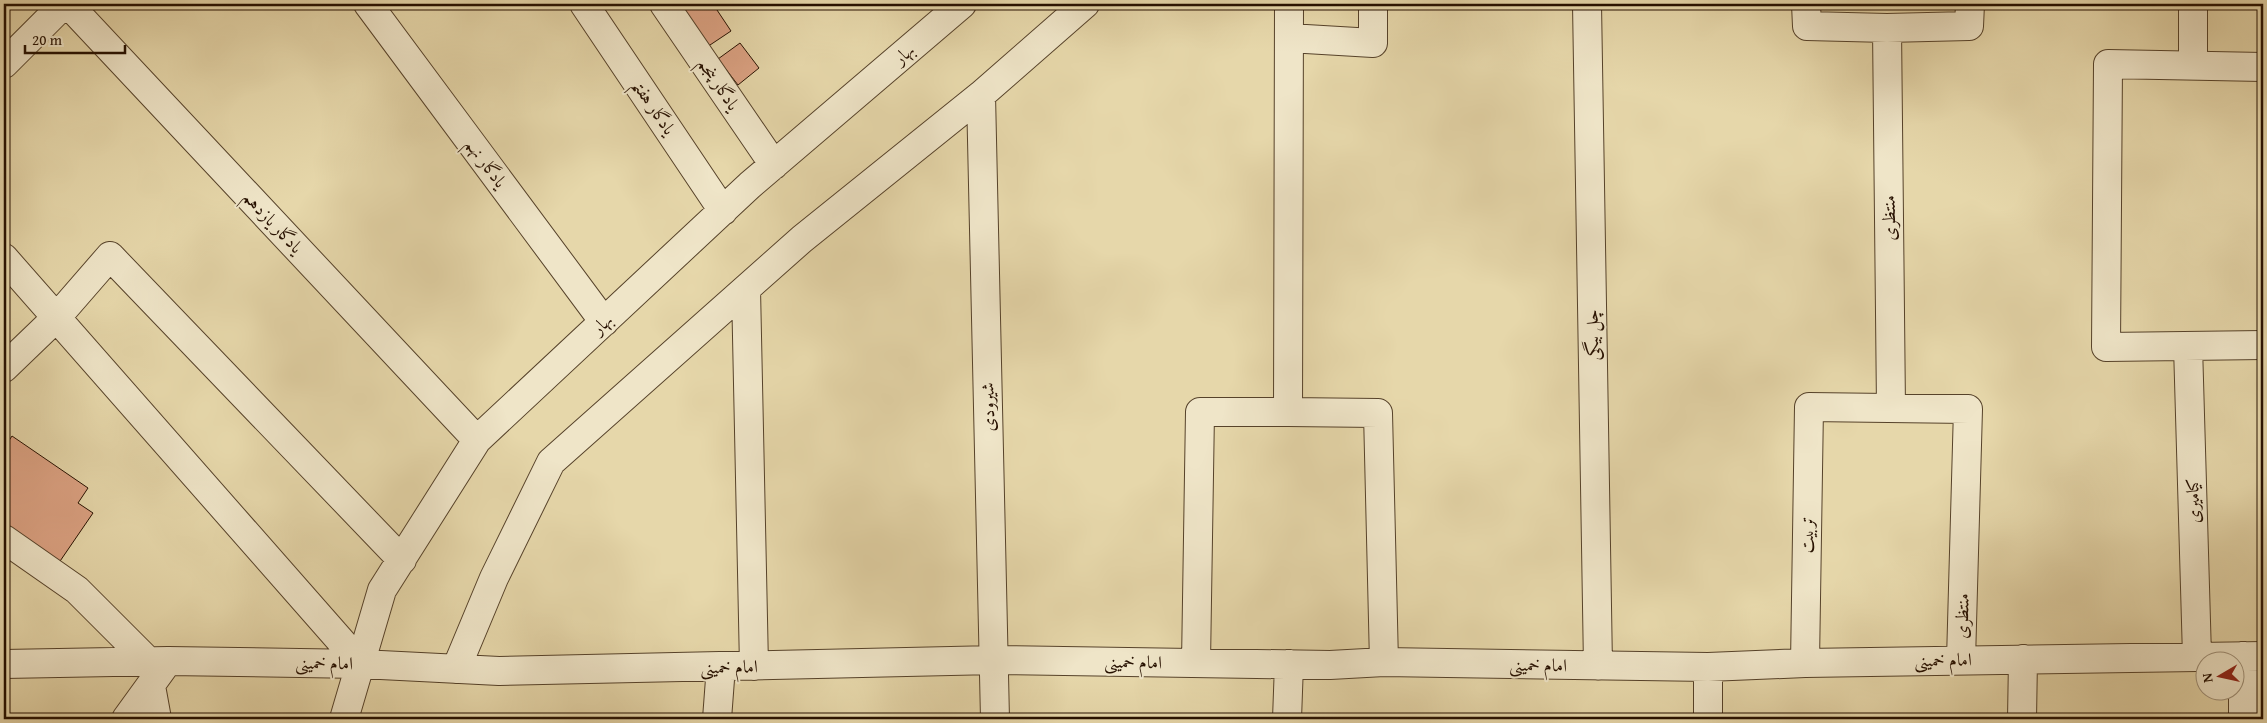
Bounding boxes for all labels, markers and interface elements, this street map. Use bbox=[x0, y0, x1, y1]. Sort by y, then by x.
scale bar bbox=[25, 22, 125, 54]
text: 20 m bbox=[32, 29, 63, 50]
street label: بهار bbox=[885, 37, 920, 72]
street label: یادگار پنجم bbox=[688, 52, 748, 119]
street label: یادگار هفتم bbox=[622, 73, 684, 144]
street label: یادگار نهم bbox=[456, 132, 515, 197]
street label: یادگار یازدهم bbox=[234, 184, 311, 263]
street label: منتظری bbox=[1875, 195, 1902, 241]
street label: بهار bbox=[583, 307, 618, 342]
street label: چل بیگی bbox=[1578, 309, 1605, 361]
street label: شیرودی bbox=[974, 382, 1001, 432]
street label: کیامیری bbox=[2178, 478, 2207, 524]
street label: تربیت bbox=[1793, 516, 1820, 554]
street label: منتظری bbox=[1947, 593, 1976, 639]
street label: امام خمینی bbox=[1914, 645, 1972, 677]
street label: امام خمینی bbox=[1104, 647, 1162, 679]
street label: امام خمینی bbox=[295, 648, 353, 680]
street label: امام خمینی bbox=[1509, 650, 1567, 682]
north arrow bbox=[2194, 650, 2244, 700]
street label: امام خمینی bbox=[700, 652, 758, 684]
text: N bbox=[2196, 671, 2218, 684]

